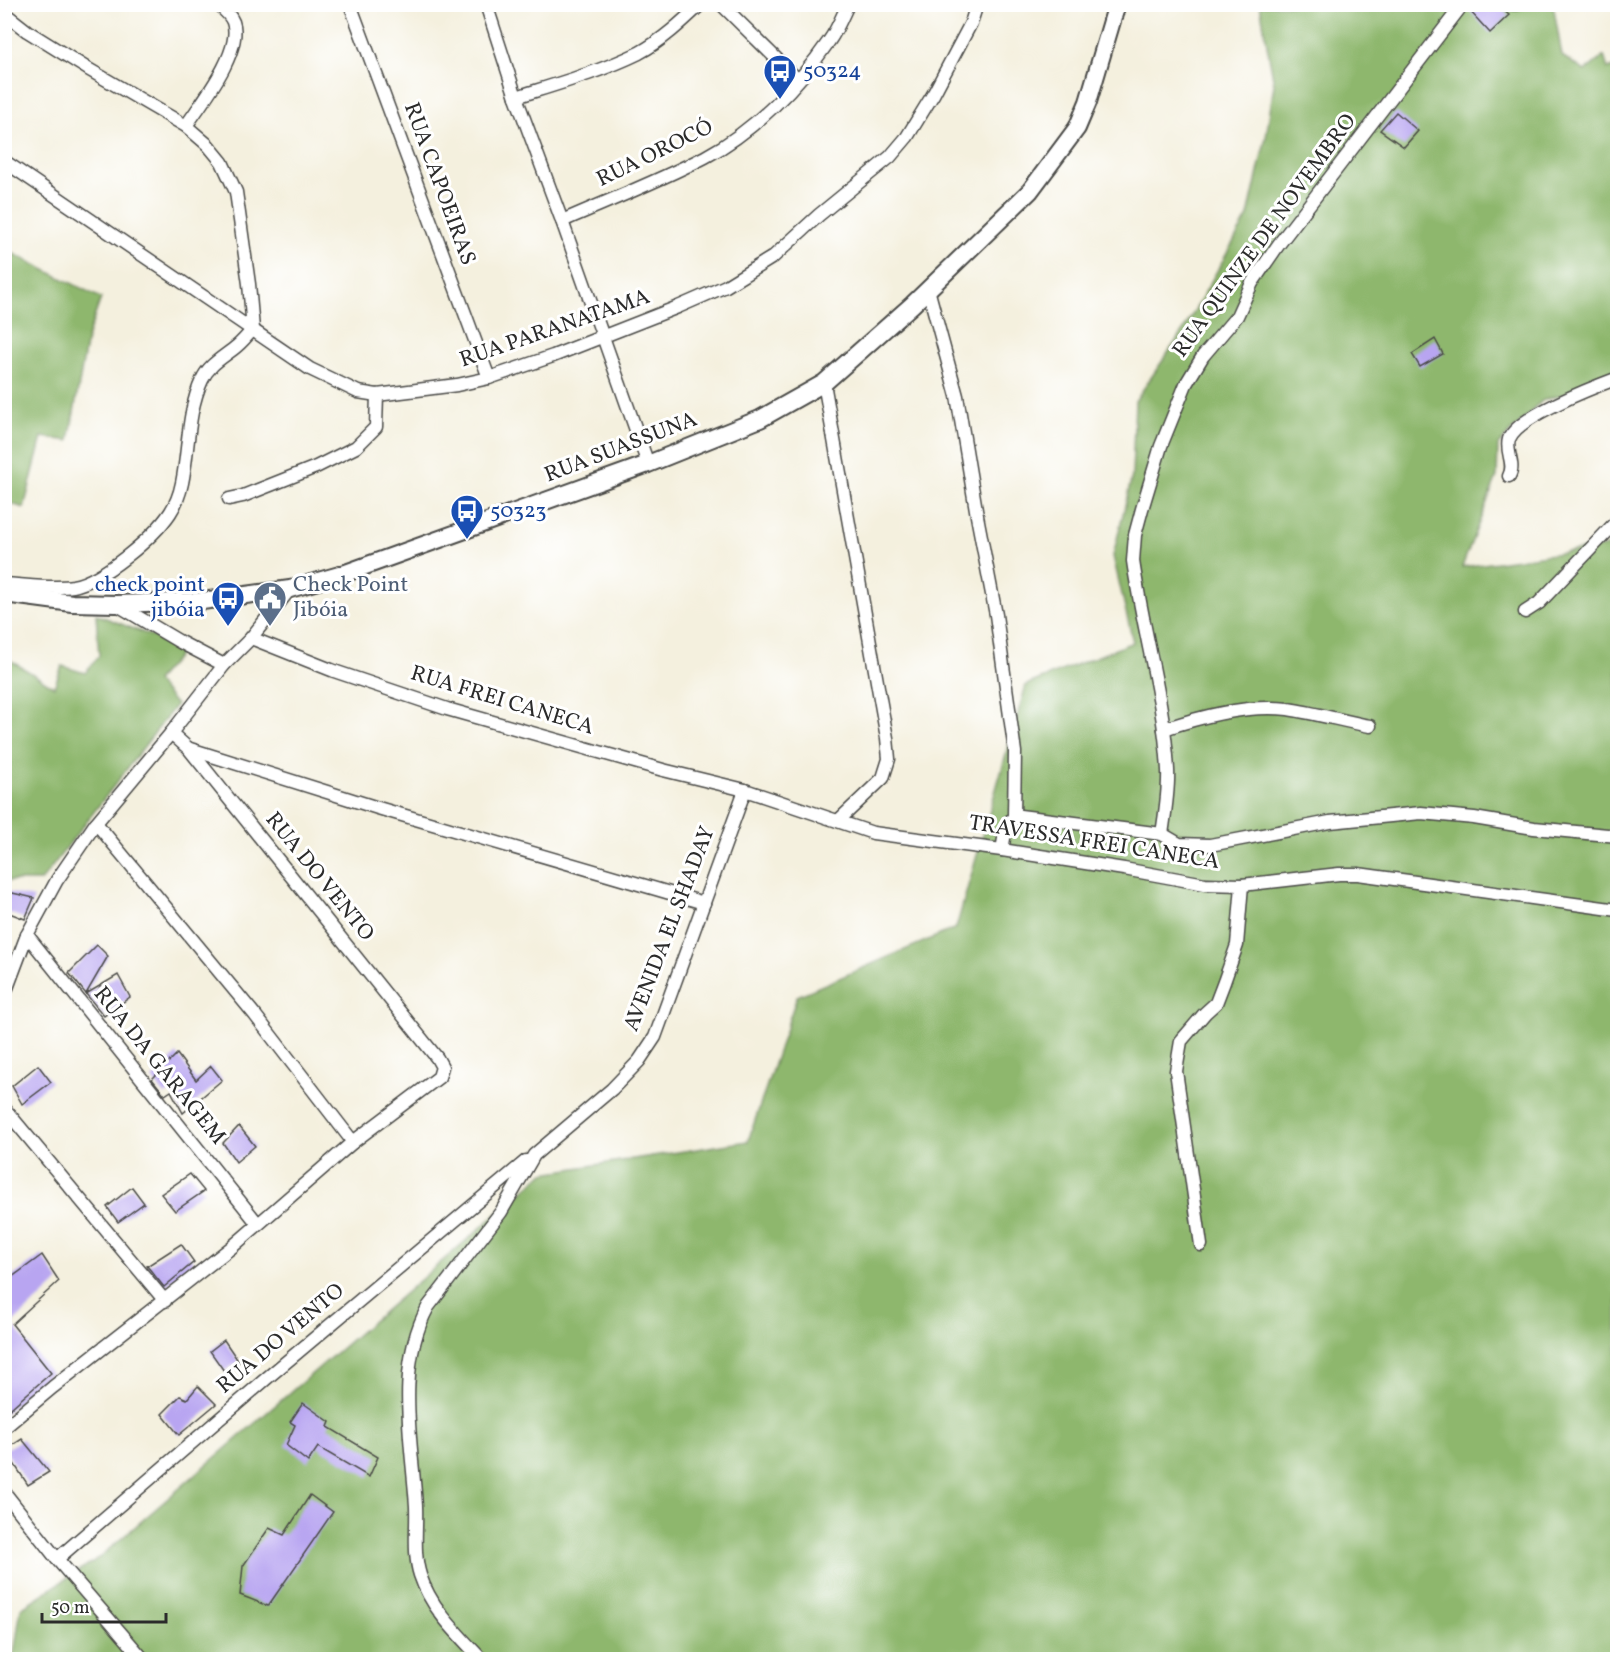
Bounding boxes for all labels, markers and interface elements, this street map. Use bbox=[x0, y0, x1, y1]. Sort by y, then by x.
bus stop icon: 50324 bbox=[762, 53, 798, 100]
place label: 50324 bbox=[803, 56, 861, 87]
street label: RUA CAPOEIRAS bbox=[395, 98, 483, 270]
street label: RUA QUINZE DE NOVEMBRO bbox=[1166, 108, 1364, 364]
street label: RUA OROCÓ bbox=[592, 112, 718, 196]
street label: RUA PARANATAMA bbox=[456, 282, 654, 376]
street label: RUA SUASSUNA bbox=[540, 405, 702, 491]
bus stop icon: 50323 bbox=[449, 493, 485, 540]
place label: 50323 bbox=[490, 496, 547, 527]
place label: check point jibóia bbox=[95, 570, 205, 626]
place label: Check Point Jibóia bbox=[293, 570, 408, 626]
bus stop icon: check point jibóia bbox=[210, 580, 246, 627]
public building icon: Check Point Jibóia bbox=[252, 580, 288, 627]
street label: RUA FREI CANECA bbox=[407, 658, 597, 744]
street label: RUA DO VENTO bbox=[257, 806, 381, 948]
street label: TRAVESSA FREI CANECA bbox=[967, 808, 1221, 878]
street label: AVENIDA EL SHADAY bbox=[617, 822, 723, 1036]
street label: RUA DA GARAGEM bbox=[86, 980, 232, 1152]
street label: RUA DO VENTO bbox=[210, 1276, 352, 1402]
scale bar bbox=[42, 1586, 166, 1624]
text: 50 m bbox=[51, 1596, 90, 1621]

